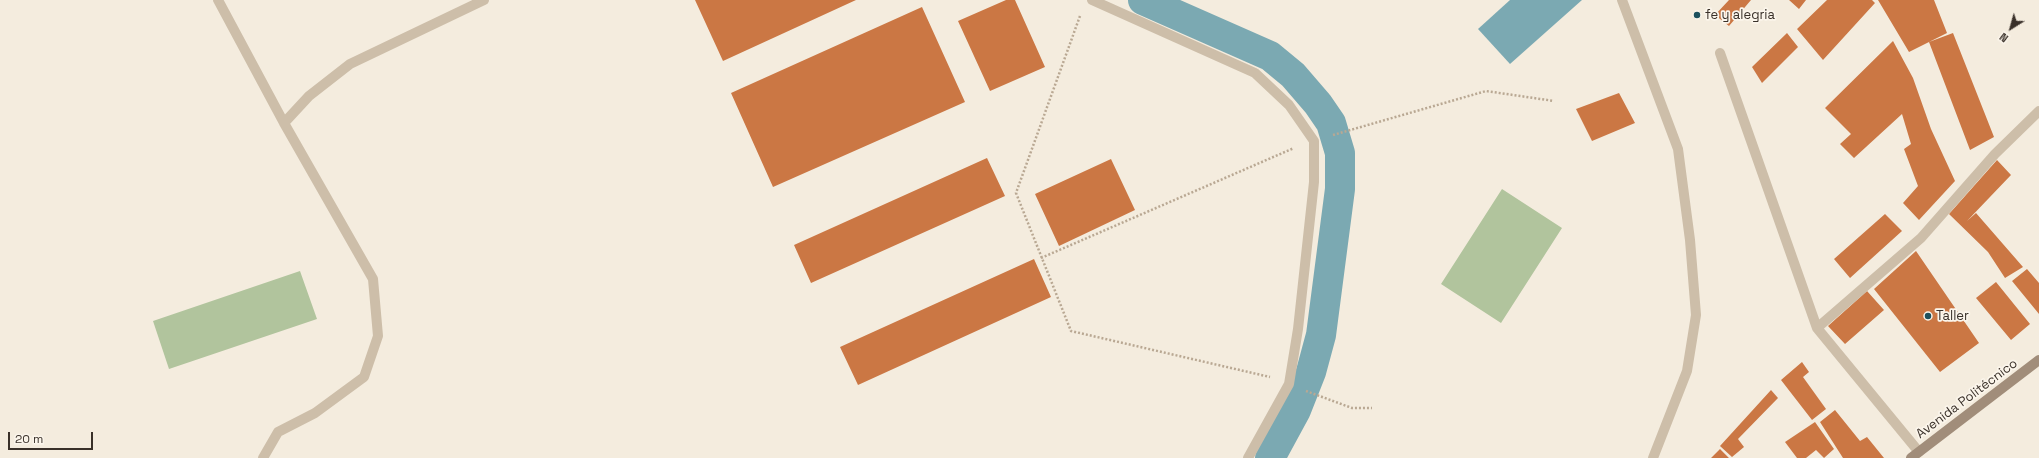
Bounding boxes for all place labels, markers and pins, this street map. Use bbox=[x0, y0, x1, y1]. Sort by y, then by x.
place label: fe y alegria bbox=[1705, 7, 1775, 23]
marker: fe y alegria bbox=[1692, 10, 1702, 20]
place label: Taller bbox=[1936, 308, 1969, 324]
marker: Taller bbox=[1923, 311, 1933, 321]

